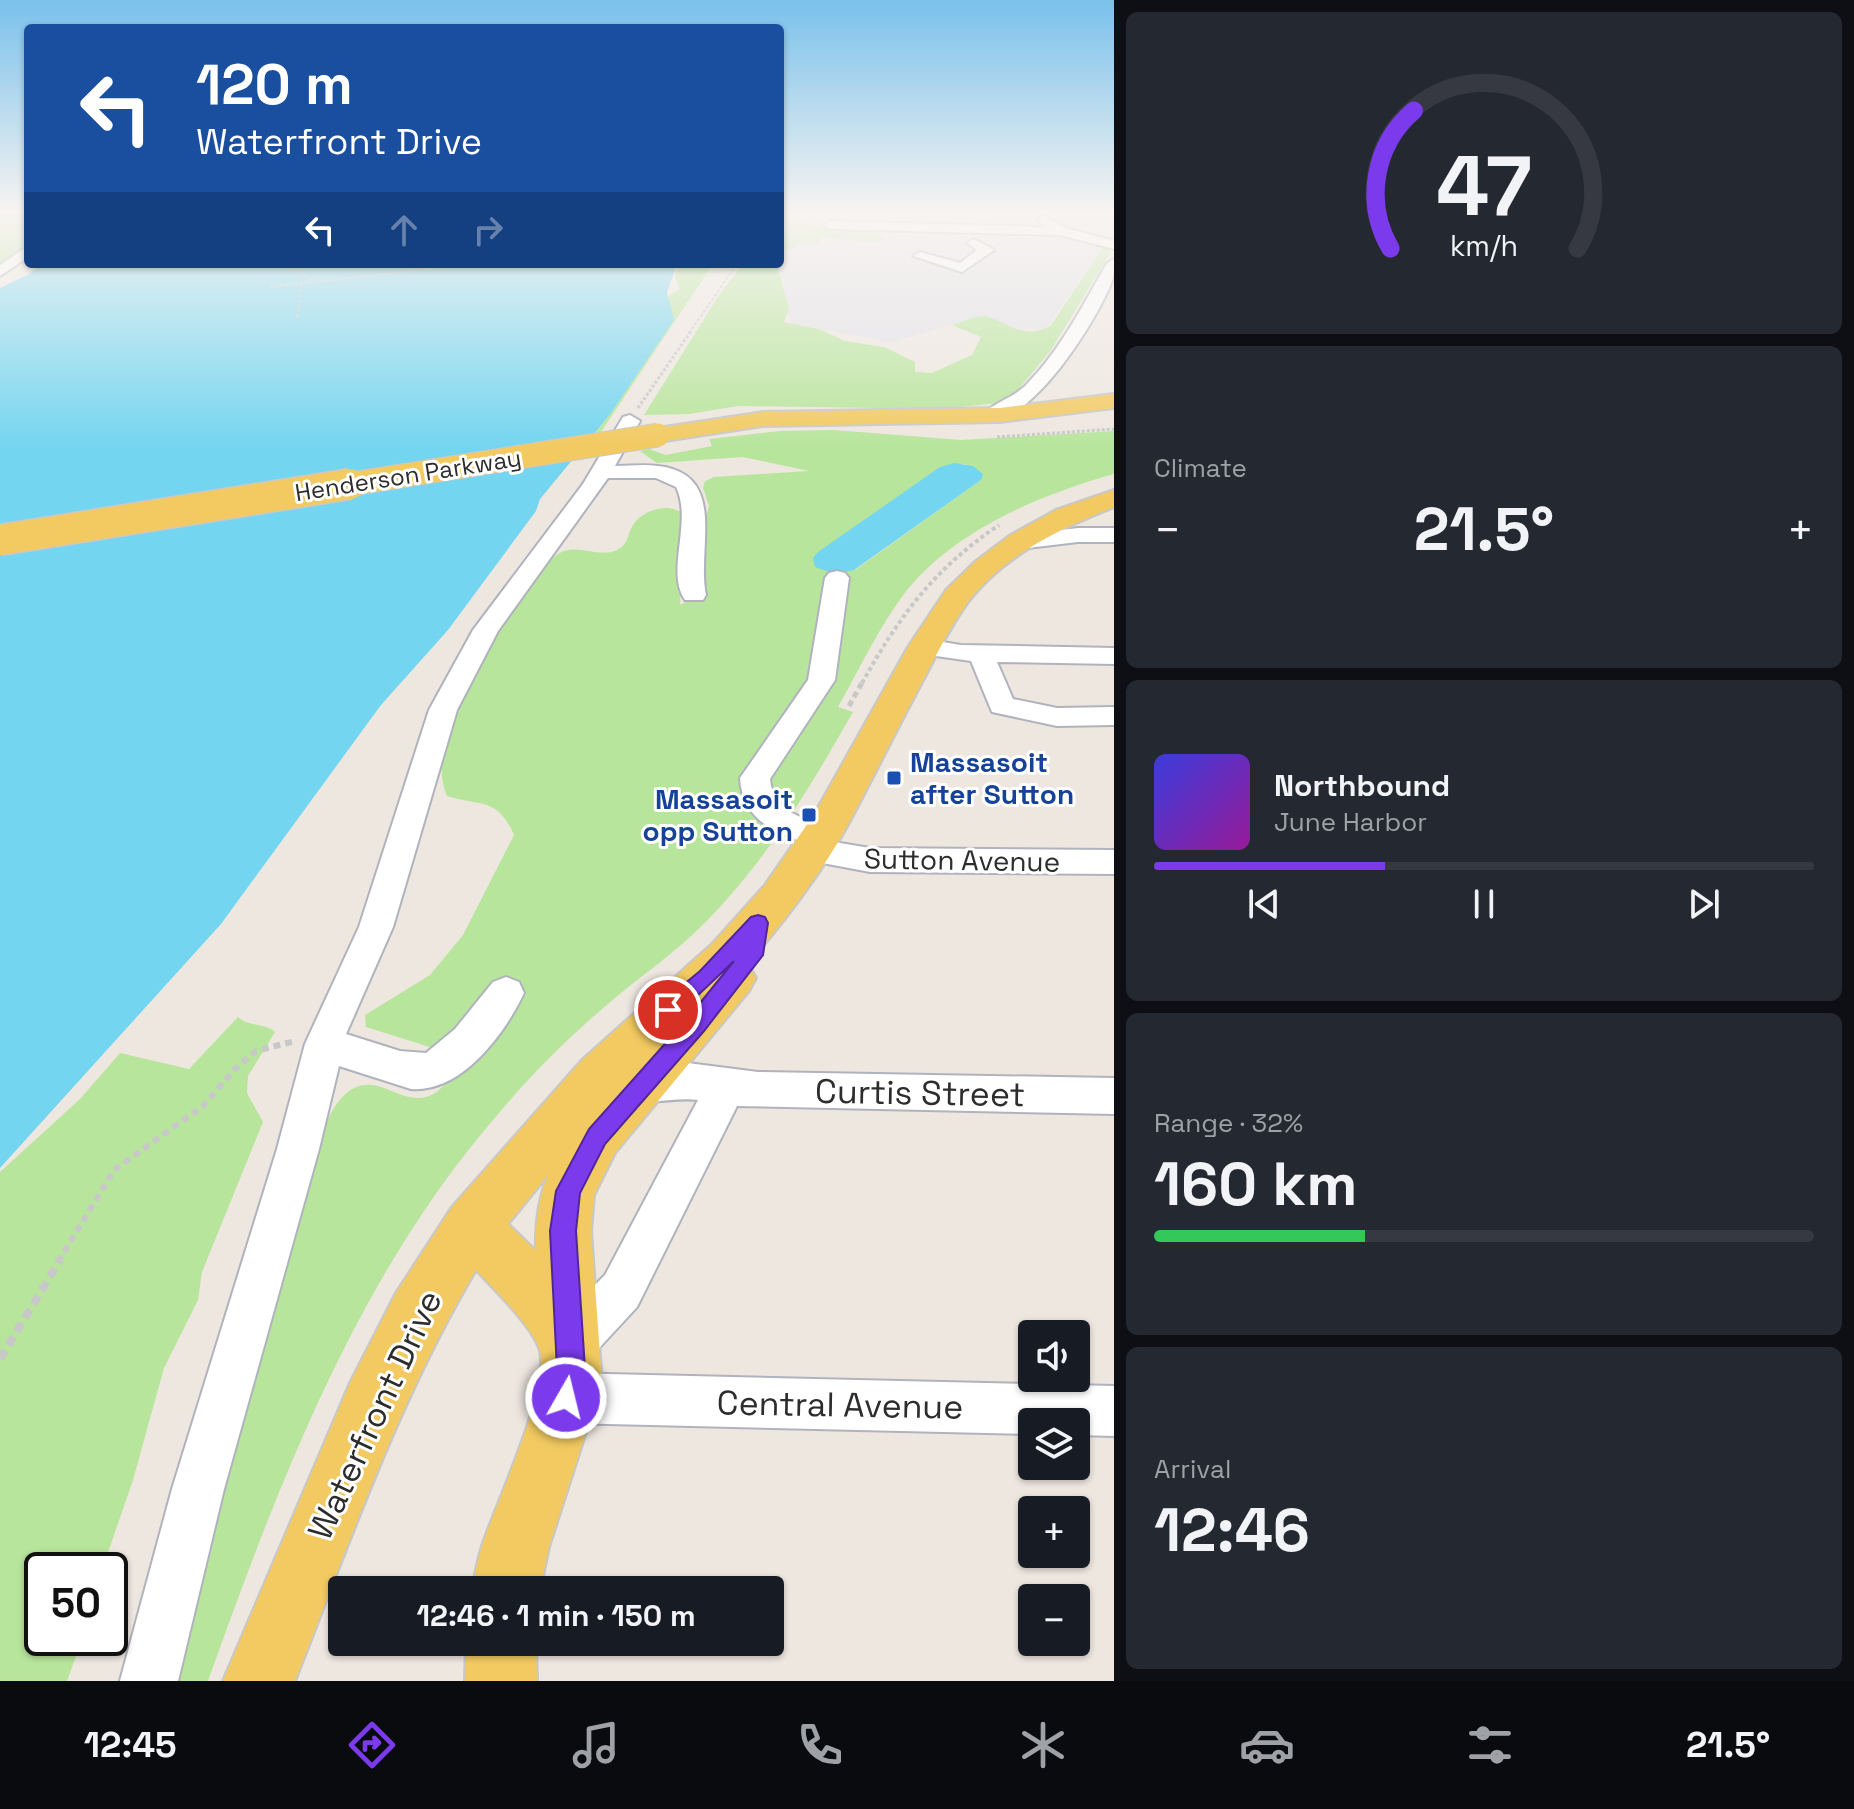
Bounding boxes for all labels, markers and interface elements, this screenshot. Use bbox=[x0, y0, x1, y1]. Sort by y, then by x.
text: 120 m bbox=[196, 49, 353, 120]
icon: left bbox=[64, 56, 168, 160]
text: Waterfront Drive bbox=[196, 119, 482, 165]
text: 47 bbox=[1436, 132, 1532, 238]
icon: left bbox=[298, 208, 342, 252]
icon: ahead bbox=[382, 208, 426, 252]
icon: right bbox=[466, 208, 510, 252]
text: km/h bbox=[1450, 228, 1518, 264]
street label: Henderson Parkway bbox=[293, 442, 523, 508]
text: Climate bbox=[1154, 451, 1247, 485]
text: 21.5° bbox=[1414, 491, 1554, 568]
text: − bbox=[1154, 502, 1181, 558]
text: + bbox=[1787, 502, 1814, 558]
place label: Massasoit after Sutton bbox=[910, 744, 1074, 812]
text: Northbound bbox=[1274, 766, 1450, 805]
marker: Massasoit after Sutton bbox=[885, 769, 903, 787]
place label: Massasoit opp Sutton bbox=[643, 781, 793, 849]
text: June Harbor bbox=[1274, 805, 1427, 839]
marker: Massasoit opp Sutton bbox=[800, 806, 818, 824]
street label: Sutton Avenue bbox=[864, 840, 1060, 880]
icon: previous bbox=[1242, 882, 1286, 926]
icon: pause bbox=[1462, 882, 1506, 926]
icon: next bbox=[1682, 882, 1726, 926]
pin bbox=[634, 976, 702, 1044]
icon: arrive bbox=[646, 988, 690, 1032]
street label: Curtis Street bbox=[815, 1070, 1025, 1116]
text: Range · 32% bbox=[1154, 1106, 1303, 1140]
text: 160 km bbox=[1154, 1146, 1357, 1223]
street label: Waterfront Drive bbox=[298, 1283, 452, 1547]
map controls bbox=[1018, 1320, 1090, 1656]
button: sound bbox=[1018, 1320, 1090, 1392]
position arrow bbox=[524, 1356, 608, 1440]
street label: Central Avenue bbox=[716, 1381, 964, 1429]
button: layers bbox=[1018, 1408, 1090, 1480]
text: Arrival bbox=[1154, 1452, 1231, 1486]
text: 12:46 bbox=[1154, 1492, 1310, 1569]
button: + bbox=[1018, 1496, 1090, 1568]
speed limit sign: 50 bbox=[24, 1552, 128, 1656]
button: − bbox=[1018, 1584, 1090, 1656]
text: 12:46 · 1 min · 150 m bbox=[417, 1596, 696, 1635]
icon: directions bbox=[344, 1717, 400, 1773]
icon: music bbox=[568, 1717, 624, 1773]
icon: phone bbox=[792, 1717, 848, 1773]
icon: climate bbox=[1015, 1717, 1071, 1773]
icon: car bbox=[1239, 1717, 1295, 1773]
icon: filters bbox=[1462, 1717, 1518, 1773]
text: 12:45 bbox=[84, 1722, 177, 1768]
text: 21.5° bbox=[1686, 1722, 1770, 1768]

